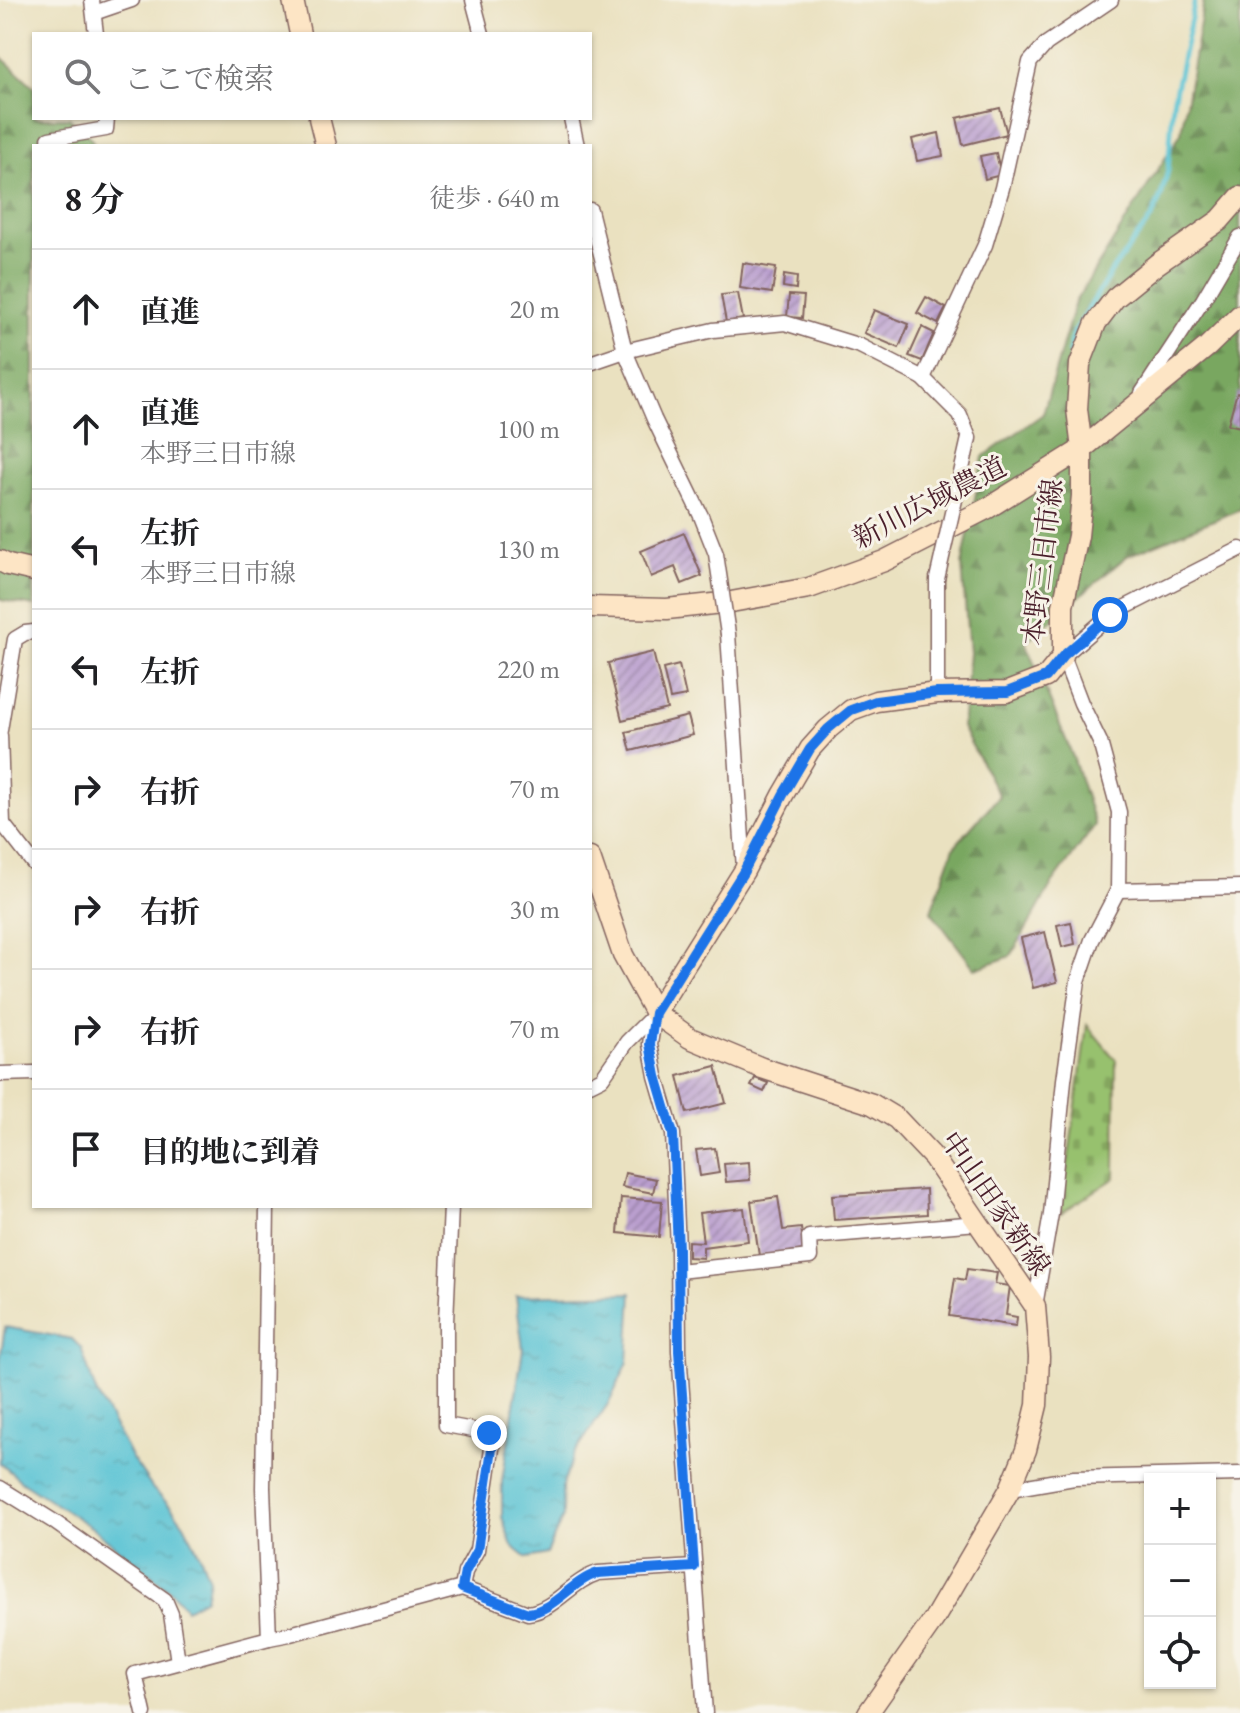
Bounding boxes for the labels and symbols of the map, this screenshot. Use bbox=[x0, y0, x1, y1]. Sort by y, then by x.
street label: 新川広域農道 bbox=[846, 448, 1012, 556]
street label: 本野三日市線 bbox=[1014, 476, 1070, 648]
route start bbox=[1092, 597, 1128, 633]
street label: 中山田家新線 bbox=[933, 1124, 1059, 1282]
route end bbox=[471, 1415, 507, 1451]

